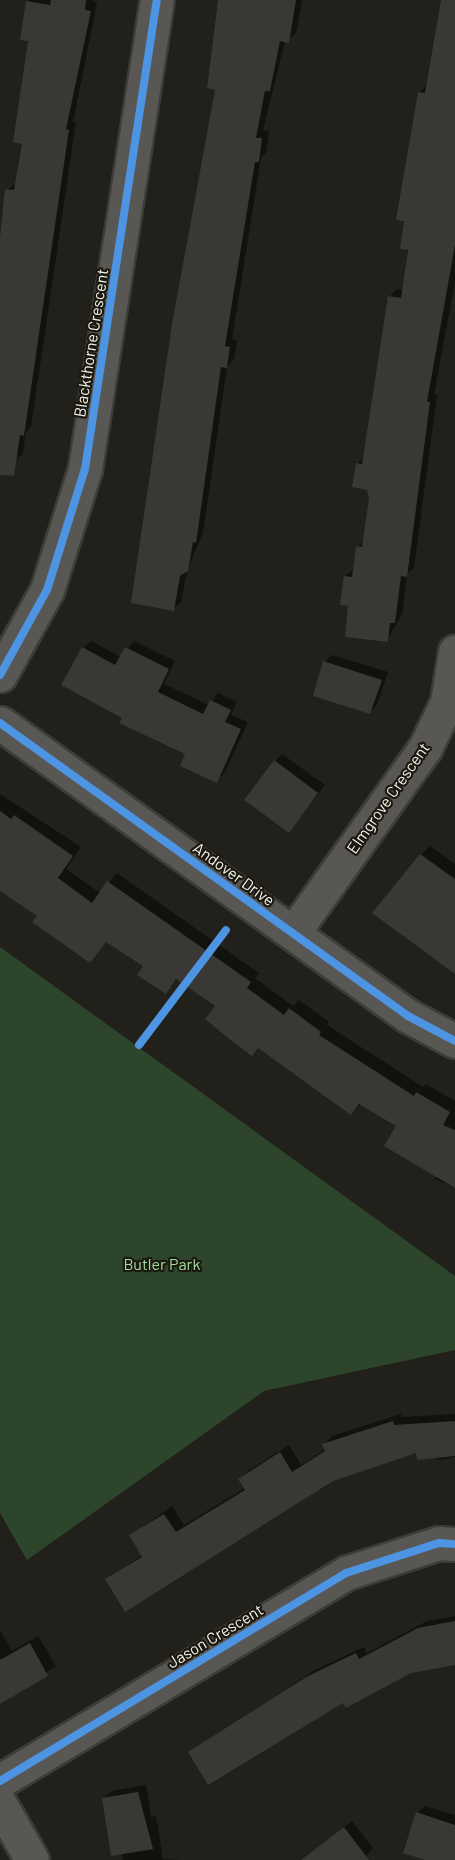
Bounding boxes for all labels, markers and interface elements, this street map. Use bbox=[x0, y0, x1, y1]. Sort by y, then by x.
street label: Blackthorne Crescent bbox=[70, 267, 112, 419]
street label: Elmgrove Crescent bbox=[343, 739, 433, 857]
street label: Andover Drive bbox=[190, 838, 278, 910]
park label: Butler Park bbox=[124, 1254, 200, 1274]
street label: Jason Crescent bbox=[164, 1600, 266, 1672]

